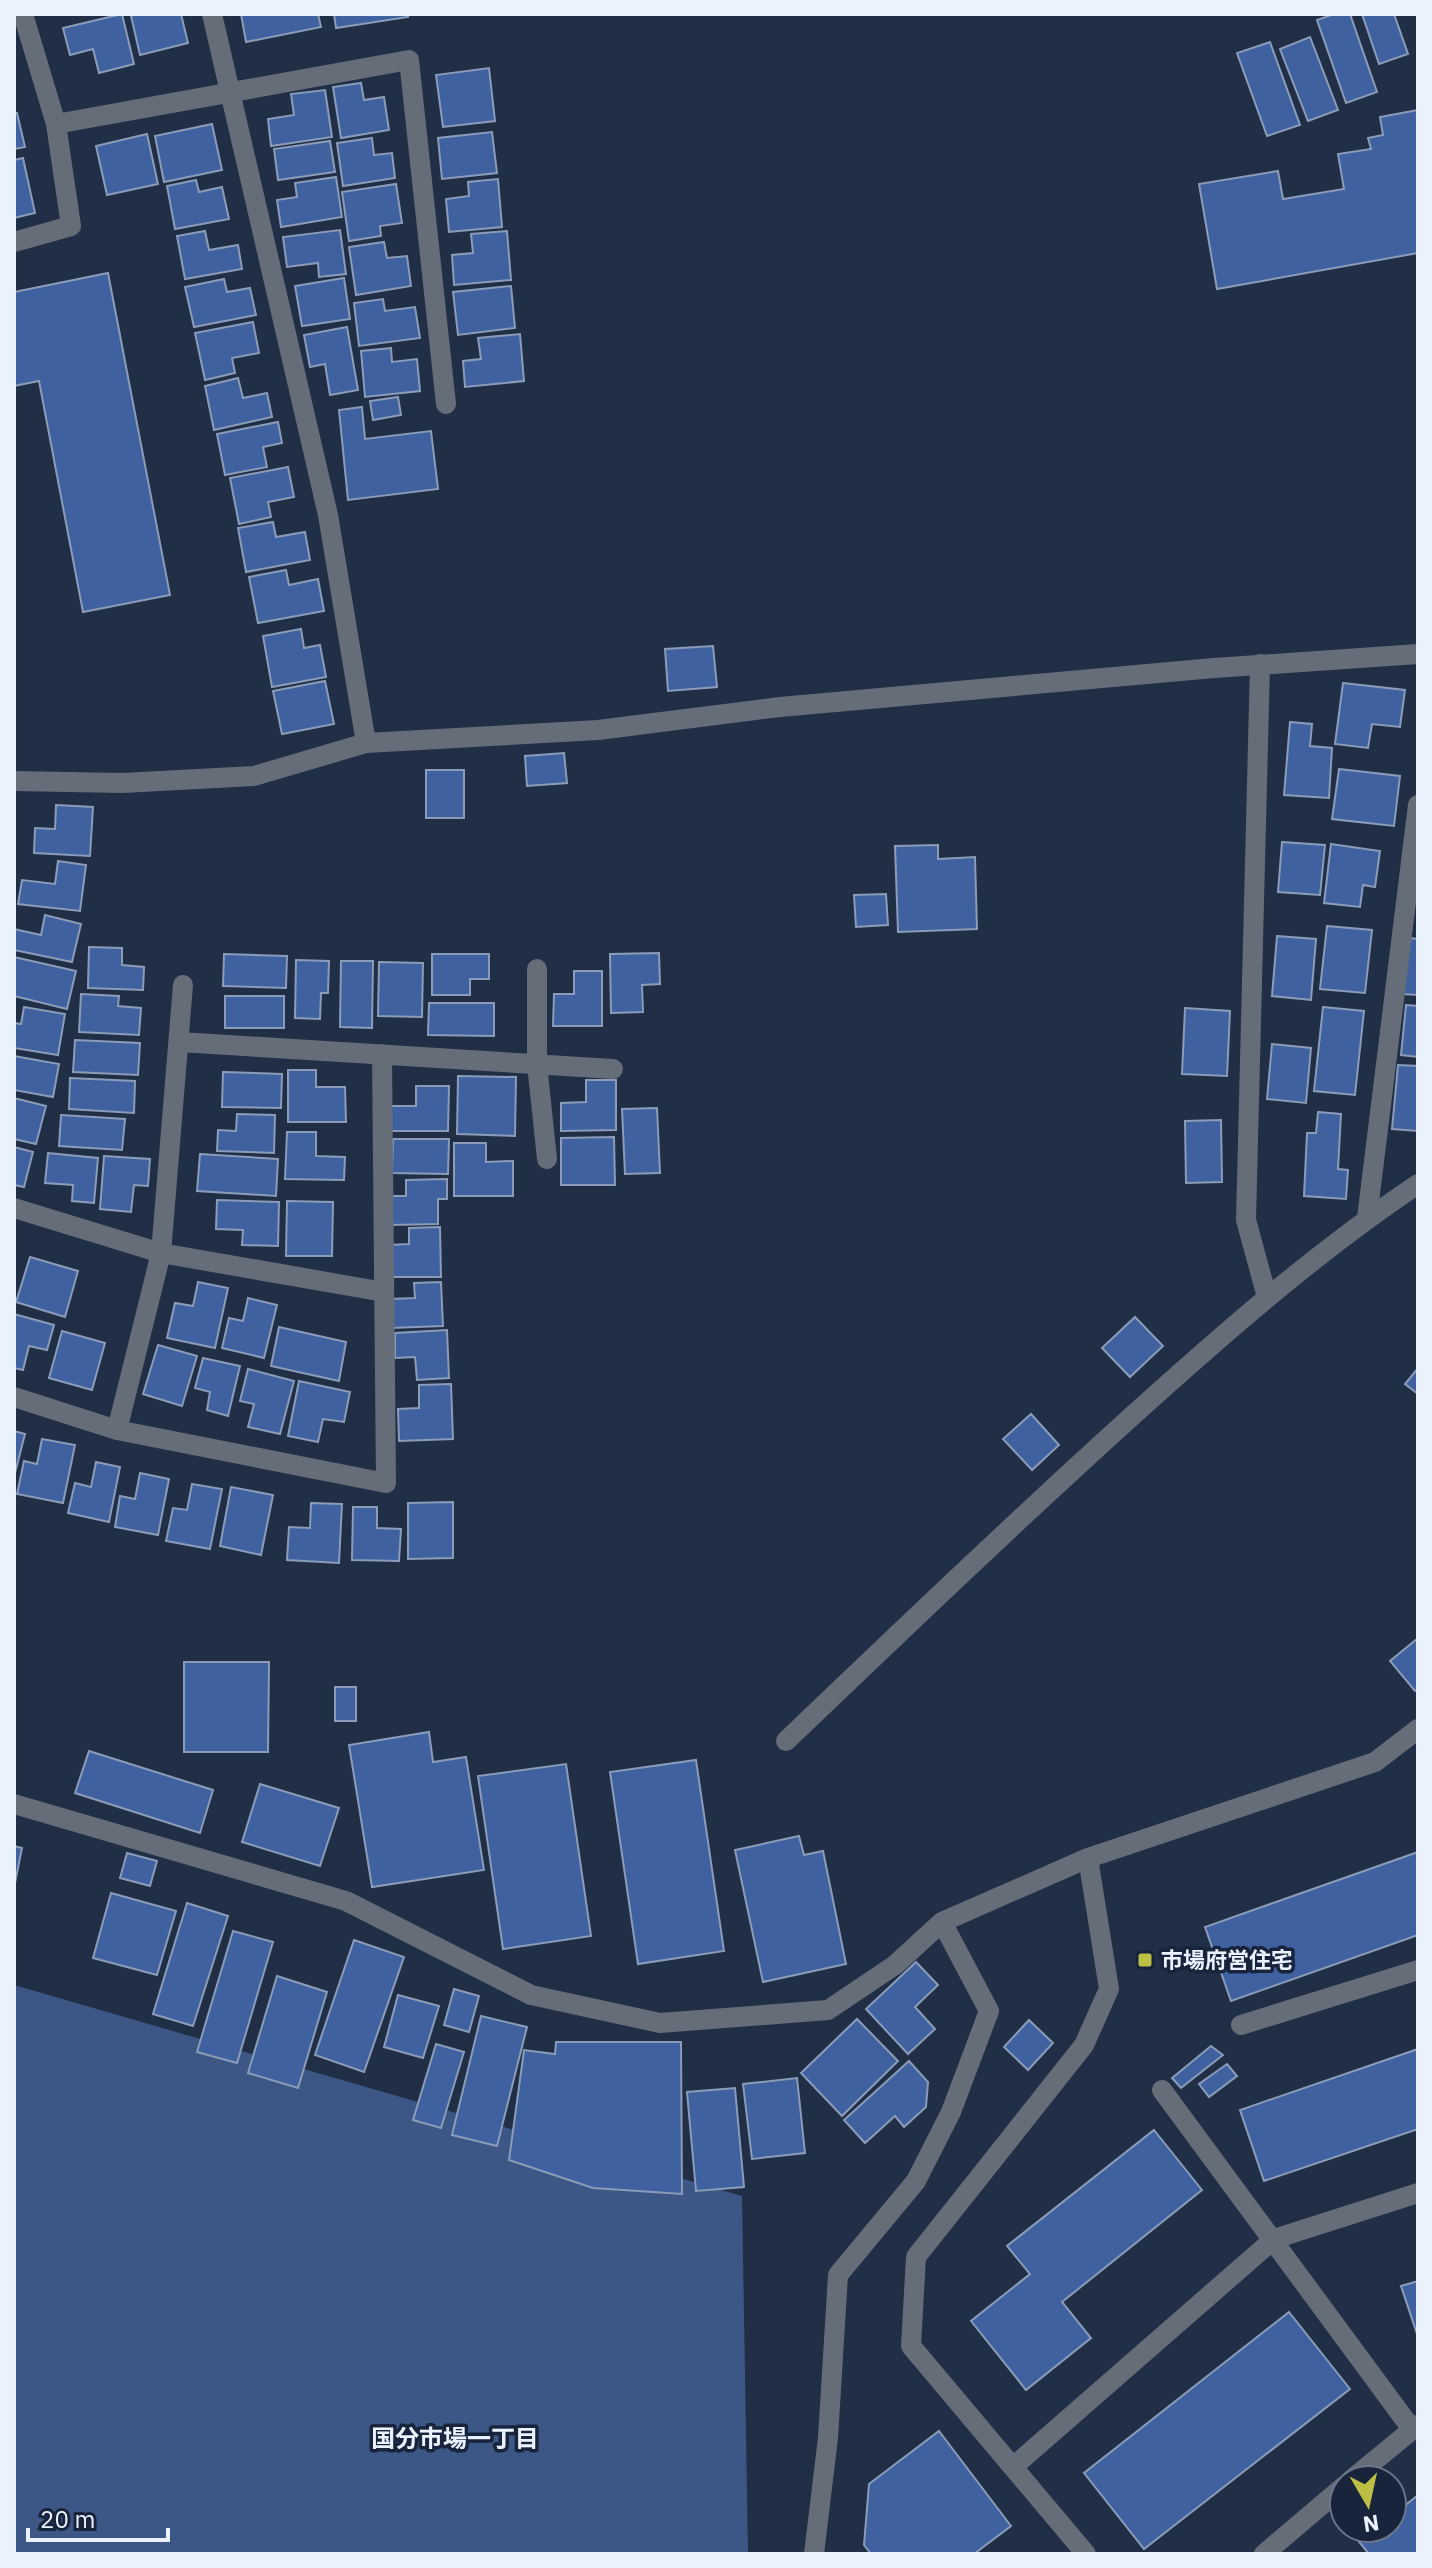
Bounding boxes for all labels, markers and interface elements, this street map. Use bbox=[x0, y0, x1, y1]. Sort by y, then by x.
place label: 市場府営住宅 bbox=[1161, 1945, 1293, 1974]
marker: 市場府営住宅 bbox=[1136, 1951, 1154, 1969]
district label: 国分市場一丁目 bbox=[371, 2422, 539, 2454]
north arrow bbox=[1328, 2464, 1408, 2544]
scale bar bbox=[28, 2492, 168, 2542]
text: 20 m bbox=[40, 2503, 95, 2535]
text: N bbox=[1361, 2509, 1381, 2540]

